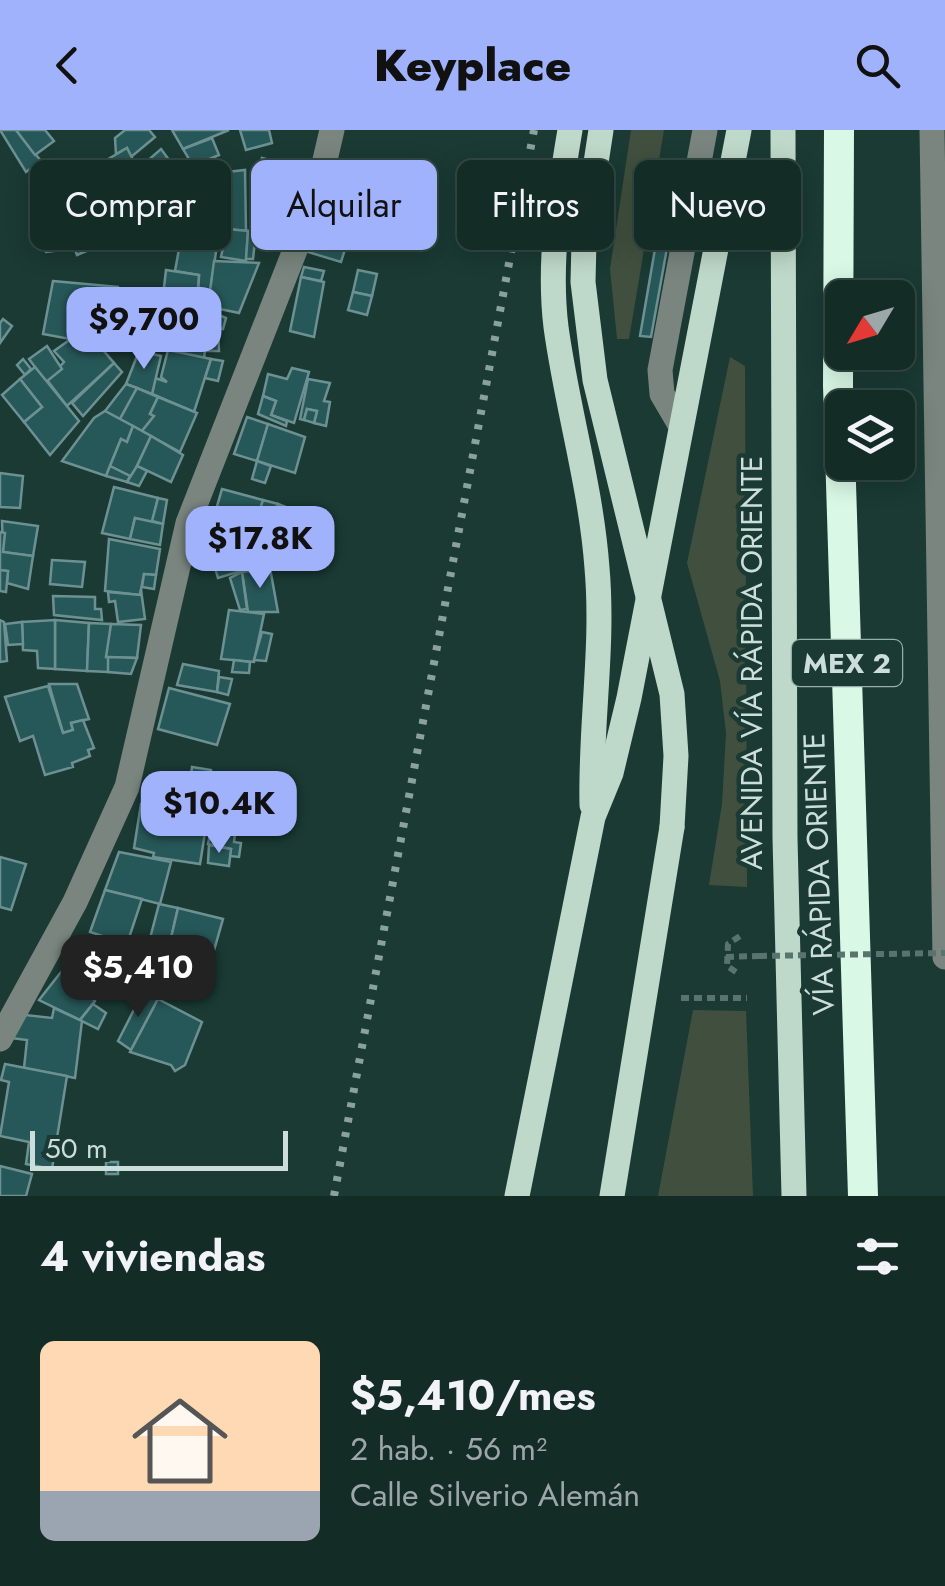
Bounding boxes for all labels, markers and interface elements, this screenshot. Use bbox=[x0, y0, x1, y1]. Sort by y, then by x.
text: Keyplace bbox=[374, 33, 571, 98]
icon: back bbox=[40, 38, 95, 93]
icon: search bbox=[850, 38, 905, 93]
chip: Comprar bbox=[30, 160, 231, 250]
chip: Alquilar bbox=[251, 160, 437, 250]
chip: Filtros bbox=[457, 160, 614, 250]
chip: Nuevo bbox=[634, 160, 801, 250]
north arrow bbox=[825, 280, 915, 370]
map controls bbox=[825, 280, 915, 480]
pin: $9,700 bbox=[63, 287, 225, 372]
text: $9,700 bbox=[88, 296, 200, 342]
button: layers bbox=[825, 390, 915, 480]
street label: AVENIDA VÍA RÁPIDA ORIENTE bbox=[730, 456, 773, 870]
pin: $17.8K bbox=[179, 506, 341, 591]
text: $17.8K bbox=[207, 515, 313, 561]
road number: MEX 2 bbox=[792, 640, 902, 686]
street label: VÍA RÁPIDA ORIENTE bbox=[792, 732, 845, 1016]
pin: $10.4K bbox=[138, 771, 300, 856]
text: $10.4K bbox=[163, 780, 275, 826]
pin: $5,410 bbox=[57, 935, 219, 1020]
text: $5,410 bbox=[83, 944, 193, 990]
scale bar bbox=[30, 1126, 288, 1170]
text: 50 m bbox=[45, 1128, 108, 1169]
text: 4 viviendas bbox=[40, 1226, 265, 1287]
icon: filters bbox=[850, 1229, 905, 1284]
text: $5,410/mes bbox=[350, 1365, 596, 1426]
icon: home bbox=[120, 1381, 240, 1501]
text: 2 hab. · 56 m² bbox=[350, 1426, 547, 1472]
text: Calle Silverio Alemán bbox=[350, 1472, 640, 1518]

